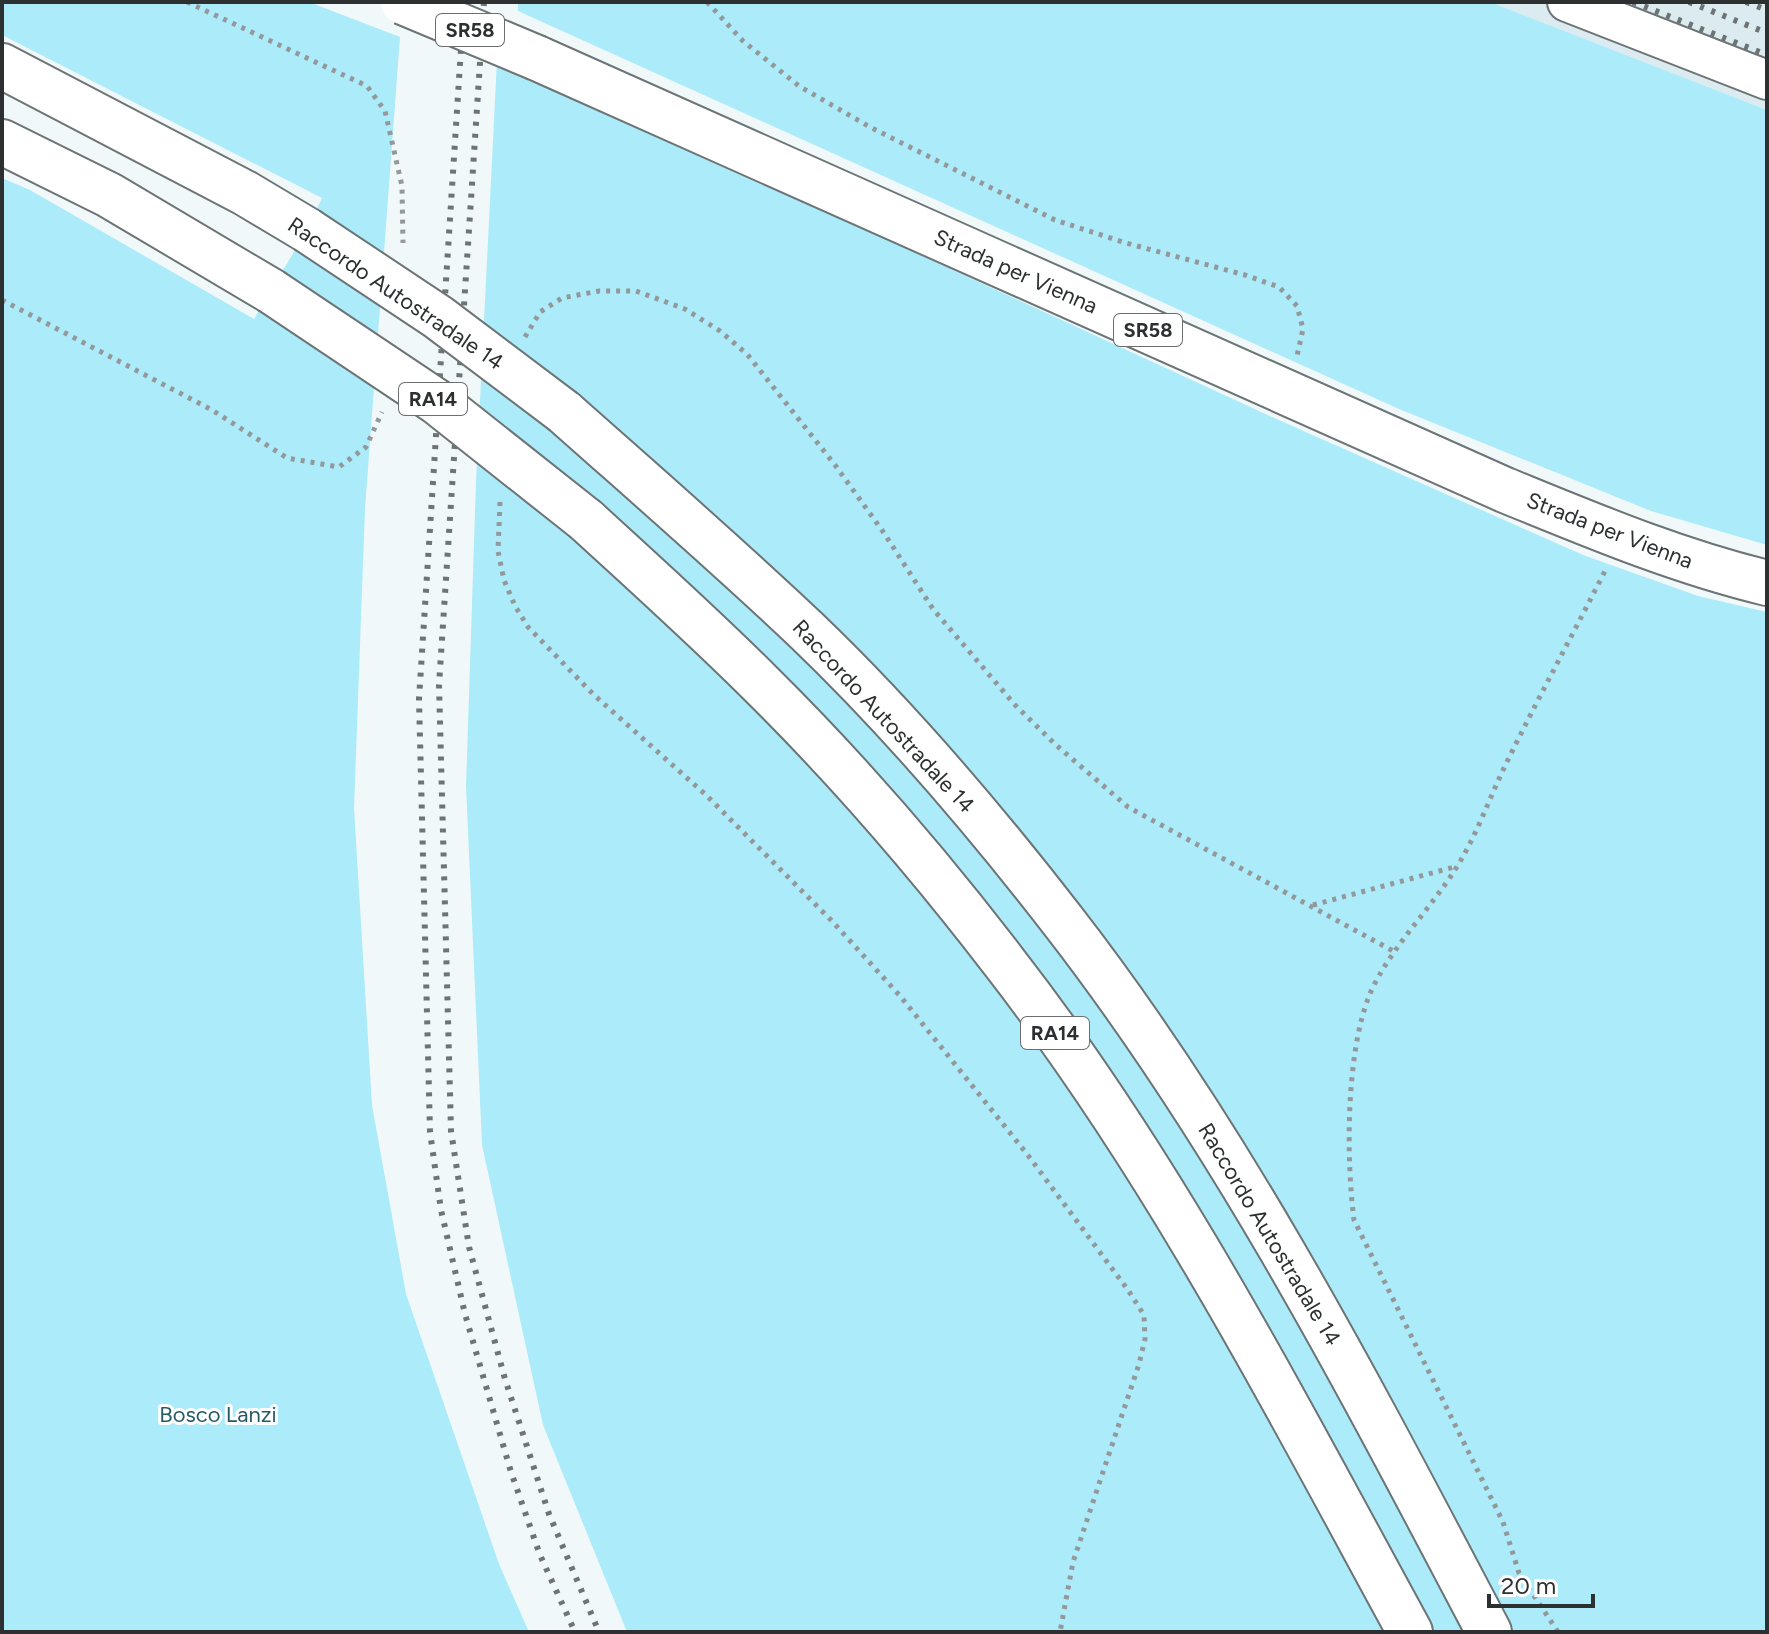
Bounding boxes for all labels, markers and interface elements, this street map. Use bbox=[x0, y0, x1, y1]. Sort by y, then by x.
road number: SR58 bbox=[436, 14, 504, 46]
street label: Raccordo Autostradale 14 bbox=[283, 211, 509, 376]
street label: Strada per Vienna bbox=[930, 223, 1102, 320]
road number: SR58 bbox=[1114, 314, 1182, 346]
road number: RA14 bbox=[399, 383, 467, 415]
street label: Strada per Vienna bbox=[1523, 486, 1697, 575]
street label: Raccordo Autostradale 14 bbox=[787, 614, 980, 819]
road number: RA14 bbox=[1021, 1017, 1089, 1049]
street label: Raccordo Autostradale 14 bbox=[1192, 1118, 1347, 1350]
park label: Bosco Lanzi bbox=[159, 1401, 277, 1428]
scale bar bbox=[1489, 1558, 1593, 1608]
text: 20 m bbox=[1501, 1571, 1556, 1600]

